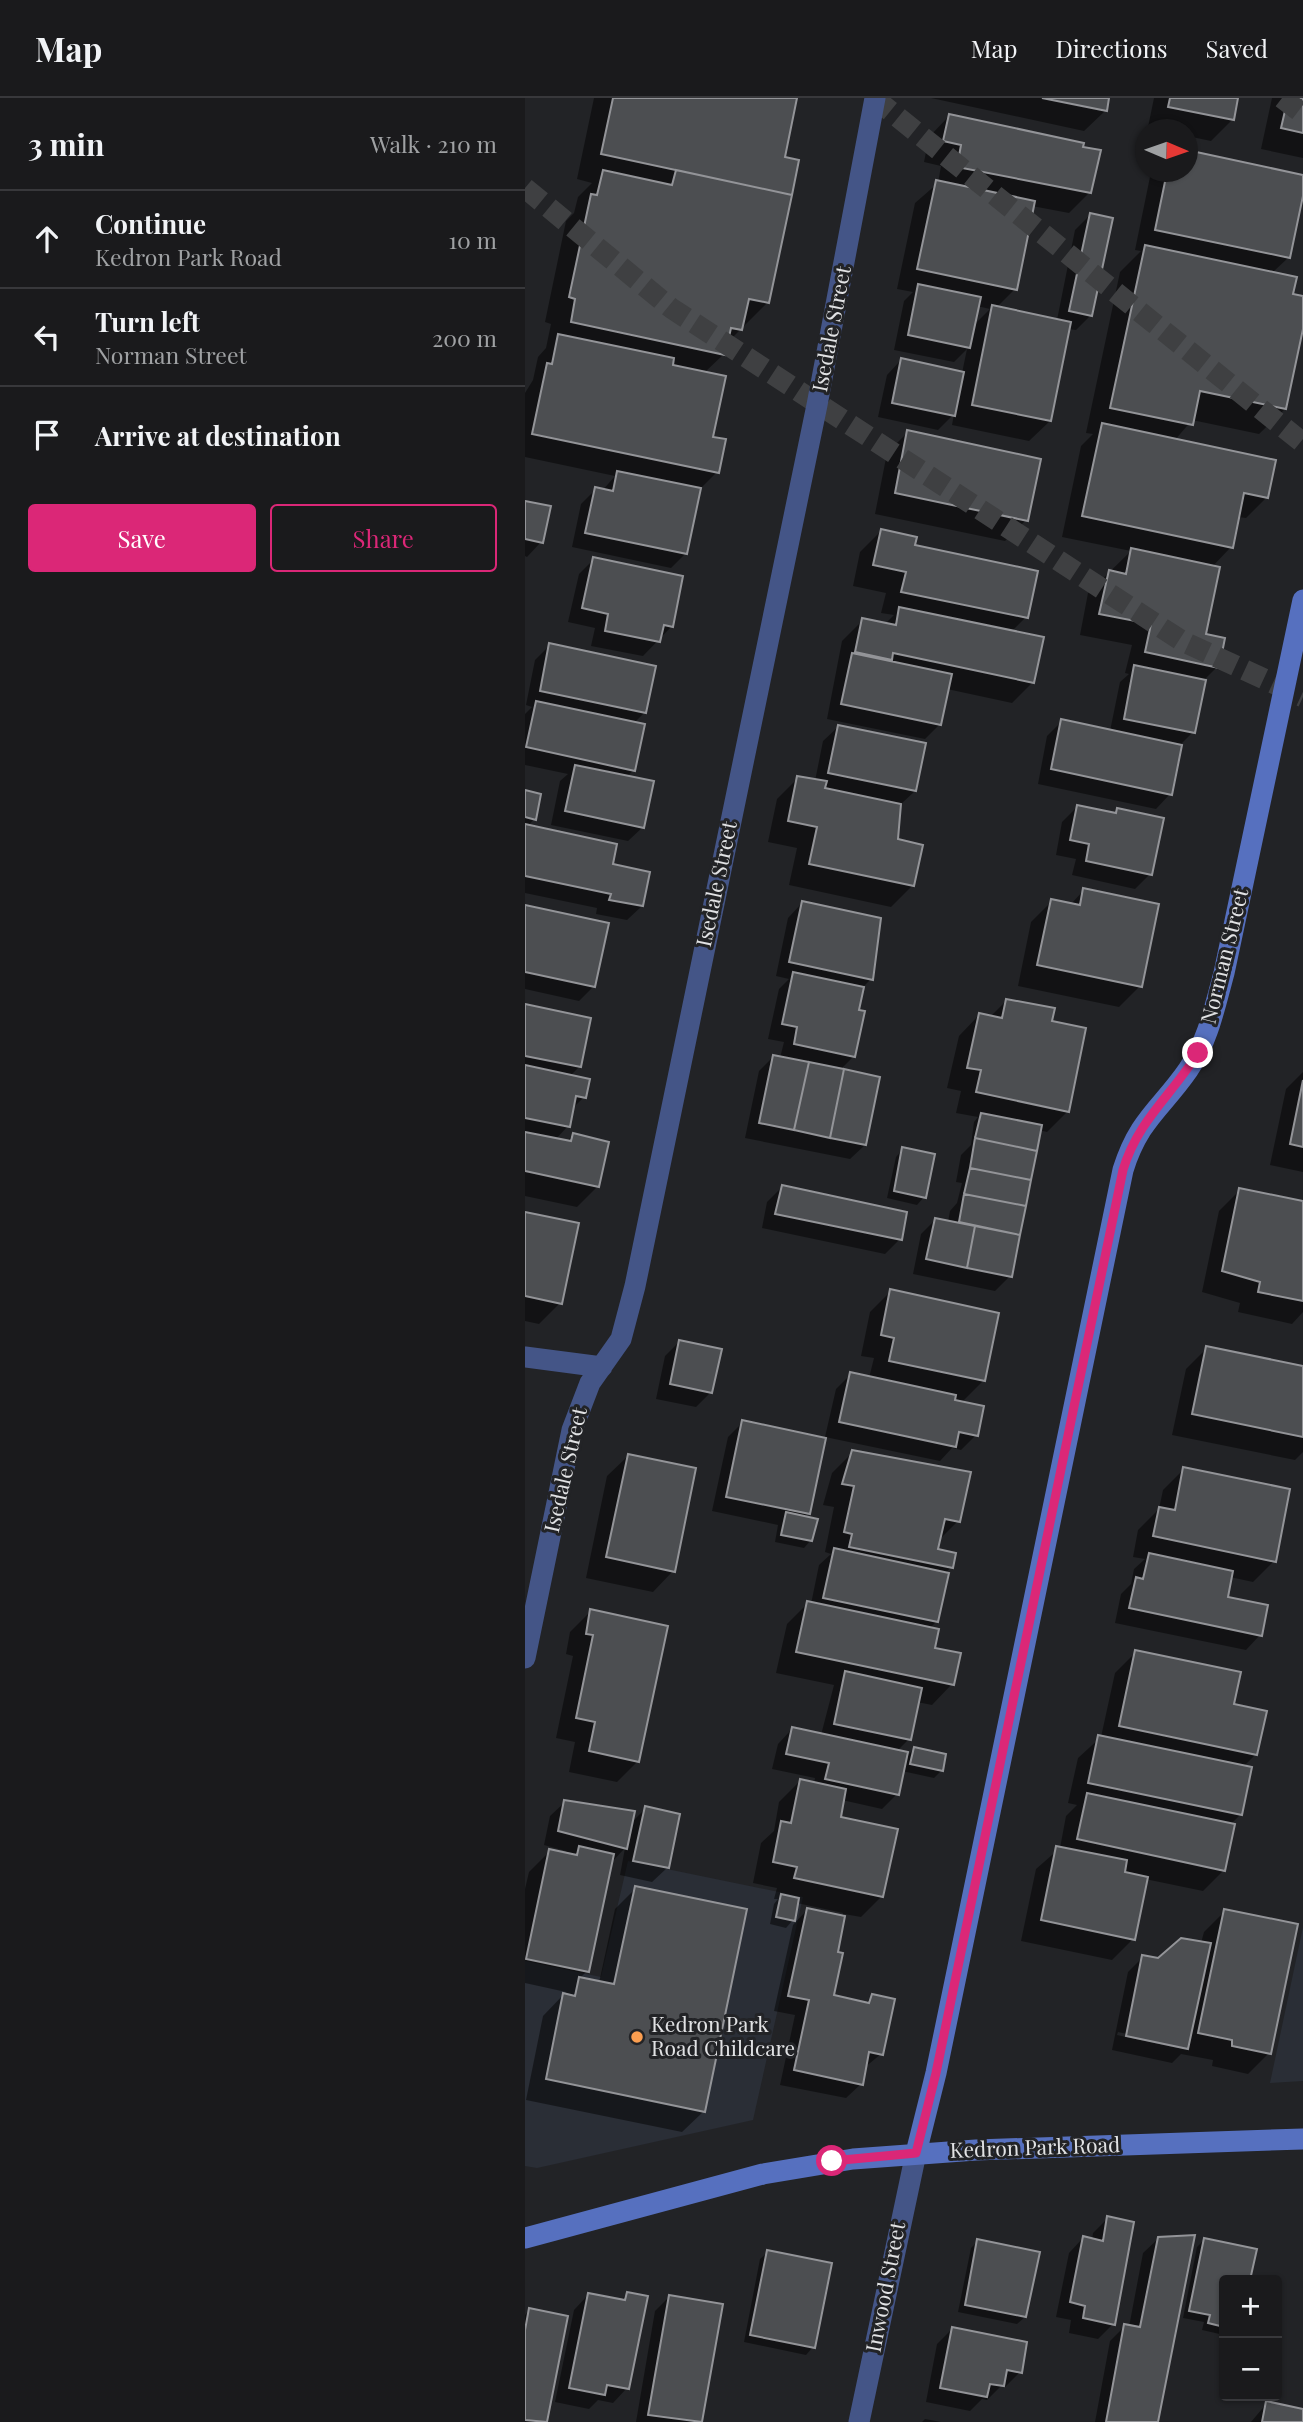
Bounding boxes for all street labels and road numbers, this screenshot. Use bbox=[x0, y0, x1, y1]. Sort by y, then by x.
street label: Isedale Street bbox=[804, 263, 856, 394]
street label: Isedale Street bbox=[688, 818, 742, 949]
street label: Norman Street bbox=[1193, 884, 1254, 1026]
street label: Isedale Street bbox=[536, 1404, 592, 1535]
street label: Kedron Park Road bbox=[949, 2129, 1121, 2163]
street label: Inwood Street bbox=[858, 2218, 911, 2354]

